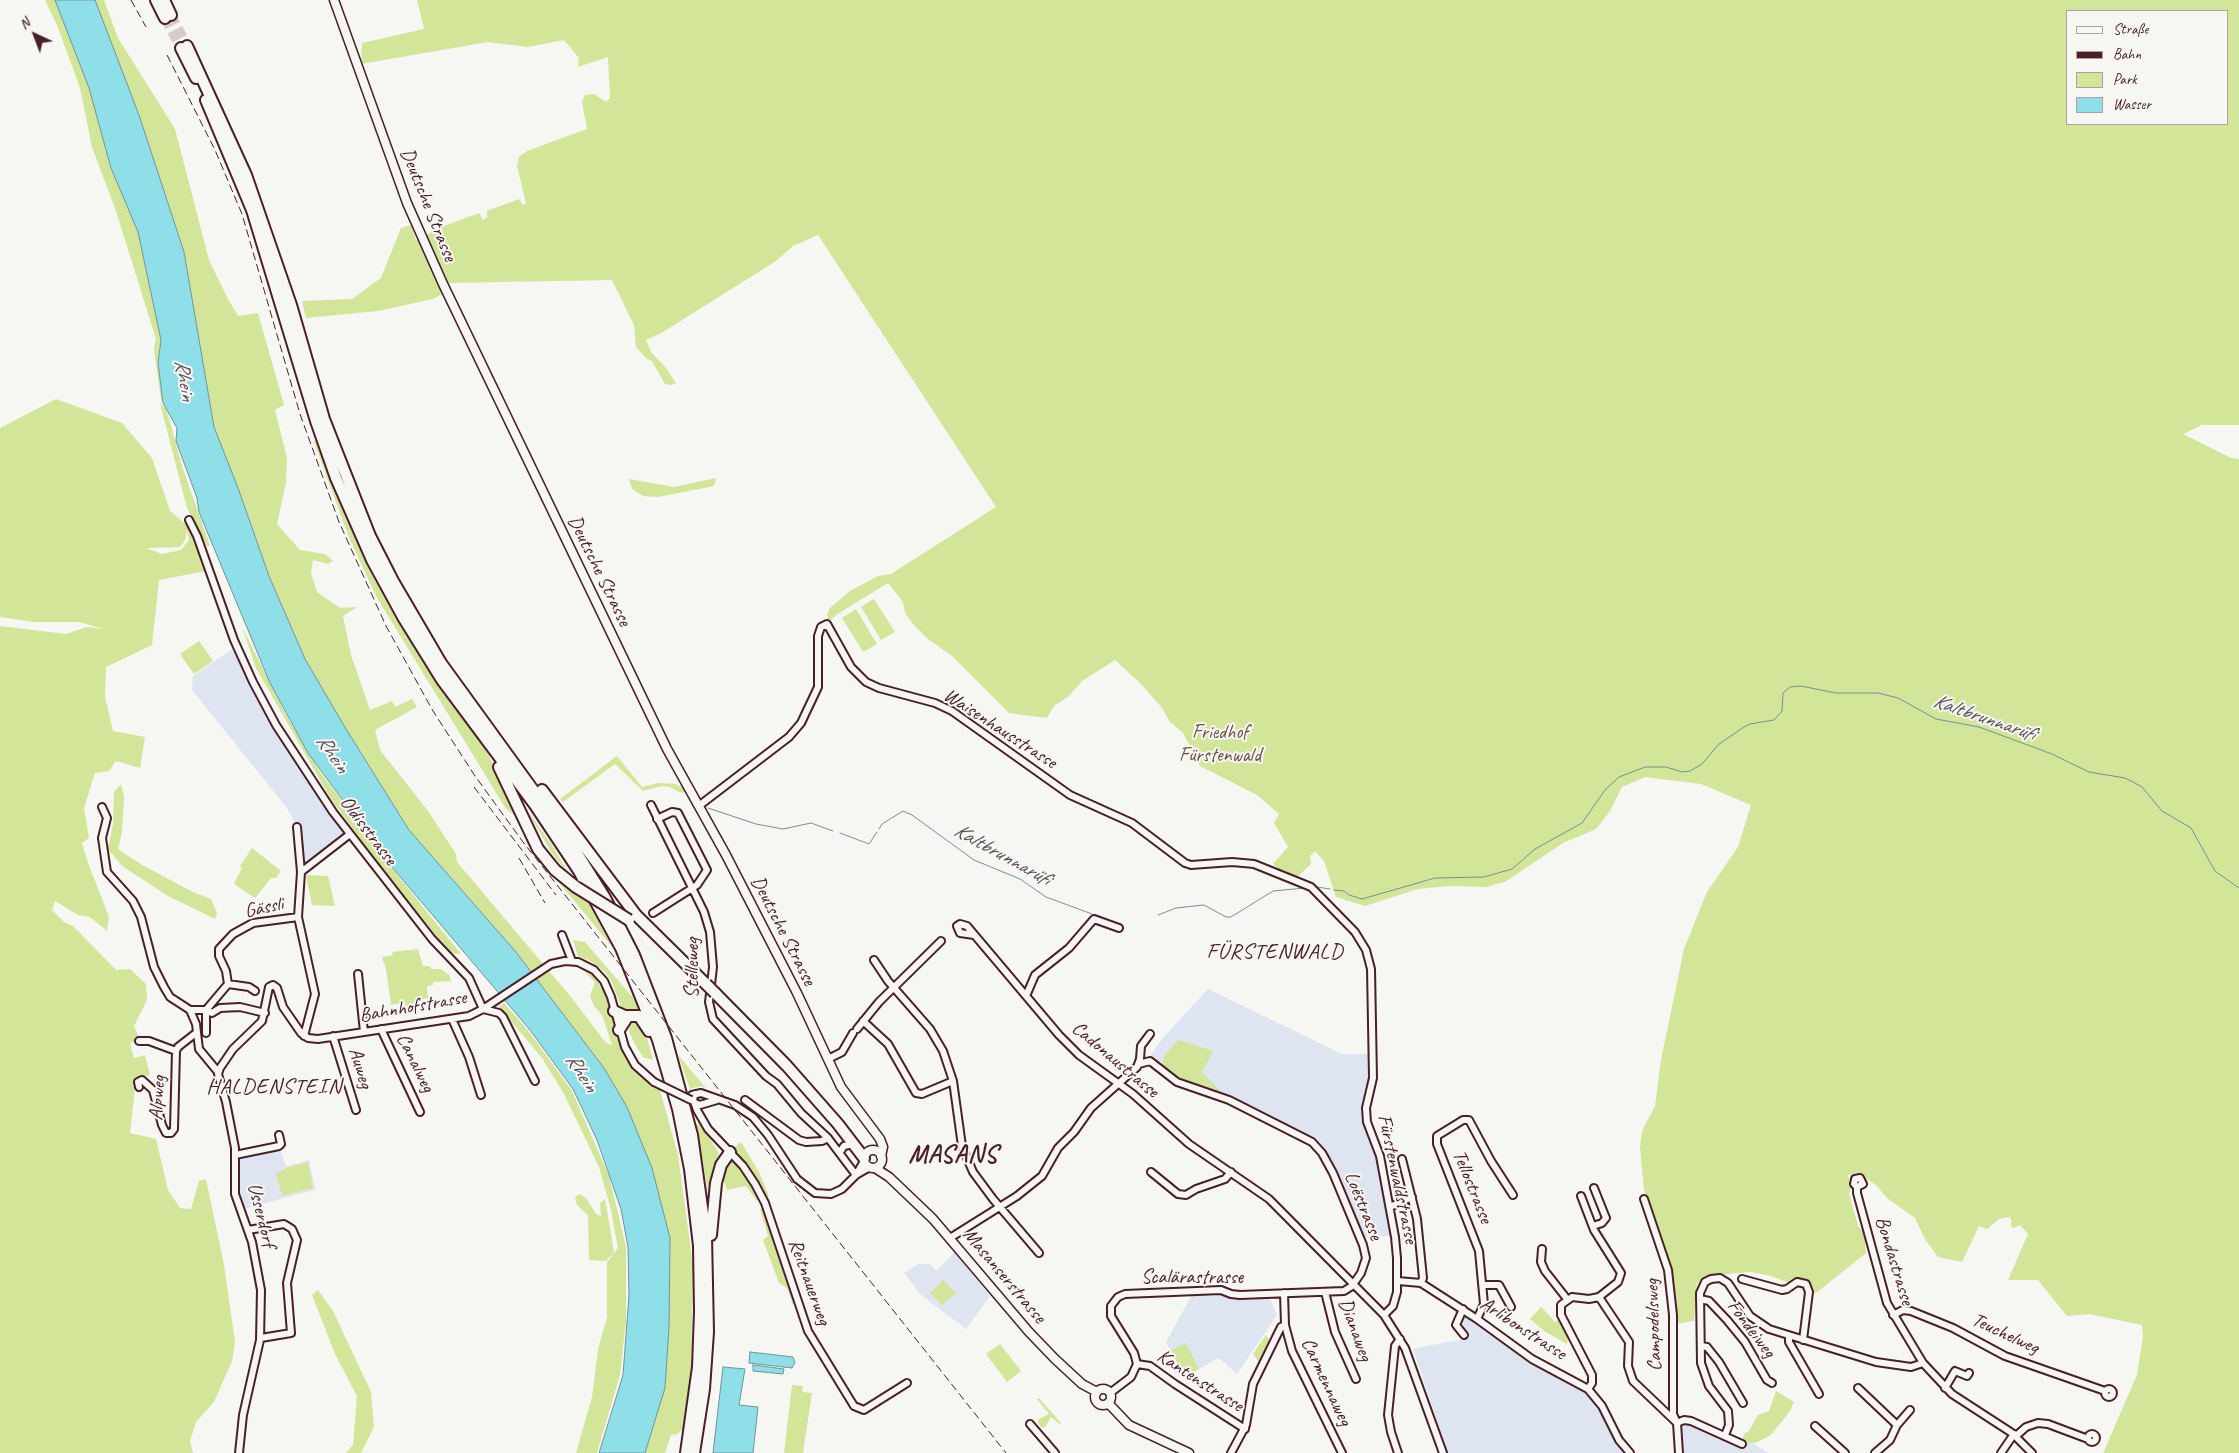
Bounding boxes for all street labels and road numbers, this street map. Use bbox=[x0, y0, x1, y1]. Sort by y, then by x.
street label: Deutsche Strasse bbox=[394, 145, 462, 265]
street label: Deutsche Strasse bbox=[562, 512, 636, 630]
street label: Waisenhausstrasse bbox=[939, 683, 1061, 775]
street label: Oldisstrasse bbox=[334, 791, 402, 871]
street label: Deutsche Strasse bbox=[745, 872, 821, 990]
street label: Gässli bbox=[242, 892, 286, 924]
street label: Stelleweg bbox=[681, 938, 705, 998]
street label: Bahnhofstrasse bbox=[358, 986, 468, 1028]
street label: Cadonaustrasse bbox=[1066, 1017, 1164, 1103]
street label: Canalweg bbox=[391, 1030, 439, 1096]
street label: Auweg bbox=[343, 1045, 377, 1091]
street label: Alpweg bbox=[144, 1075, 172, 1121]
street label: Fürstenwaldstrasse bbox=[1372, 1112, 1422, 1246]
street label: Tellostrasse bbox=[1446, 1147, 1498, 1227]
street label: Loëstrasse bbox=[1338, 1168, 1388, 1244]
street label: Usserdorf bbox=[241, 1181, 281, 1249]
street label: Bondastrasse bbox=[1869, 1214, 1919, 1308]
street label: Masanserstrasse bbox=[957, 1224, 1051, 1328]
street label: Reitnauerweg bbox=[782, 1236, 836, 1328]
street label: Scalärastrasse bbox=[1141, 1266, 1243, 1290]
street label: Campodelsweg bbox=[1640, 1278, 1668, 1372]
street label: Arlibonstrasse bbox=[1475, 1292, 1571, 1366]
street label: Dianaweg bbox=[1333, 1295, 1377, 1365]
street label: Fondeiweg bbox=[1721, 1295, 1781, 1363]
street label: Teuchelweg bbox=[1968, 1308, 2042, 1360]
street label: Carmennaweg bbox=[1295, 1334, 1357, 1430]
street label: Kantenstrasse bbox=[1152, 1344, 1248, 1418]

